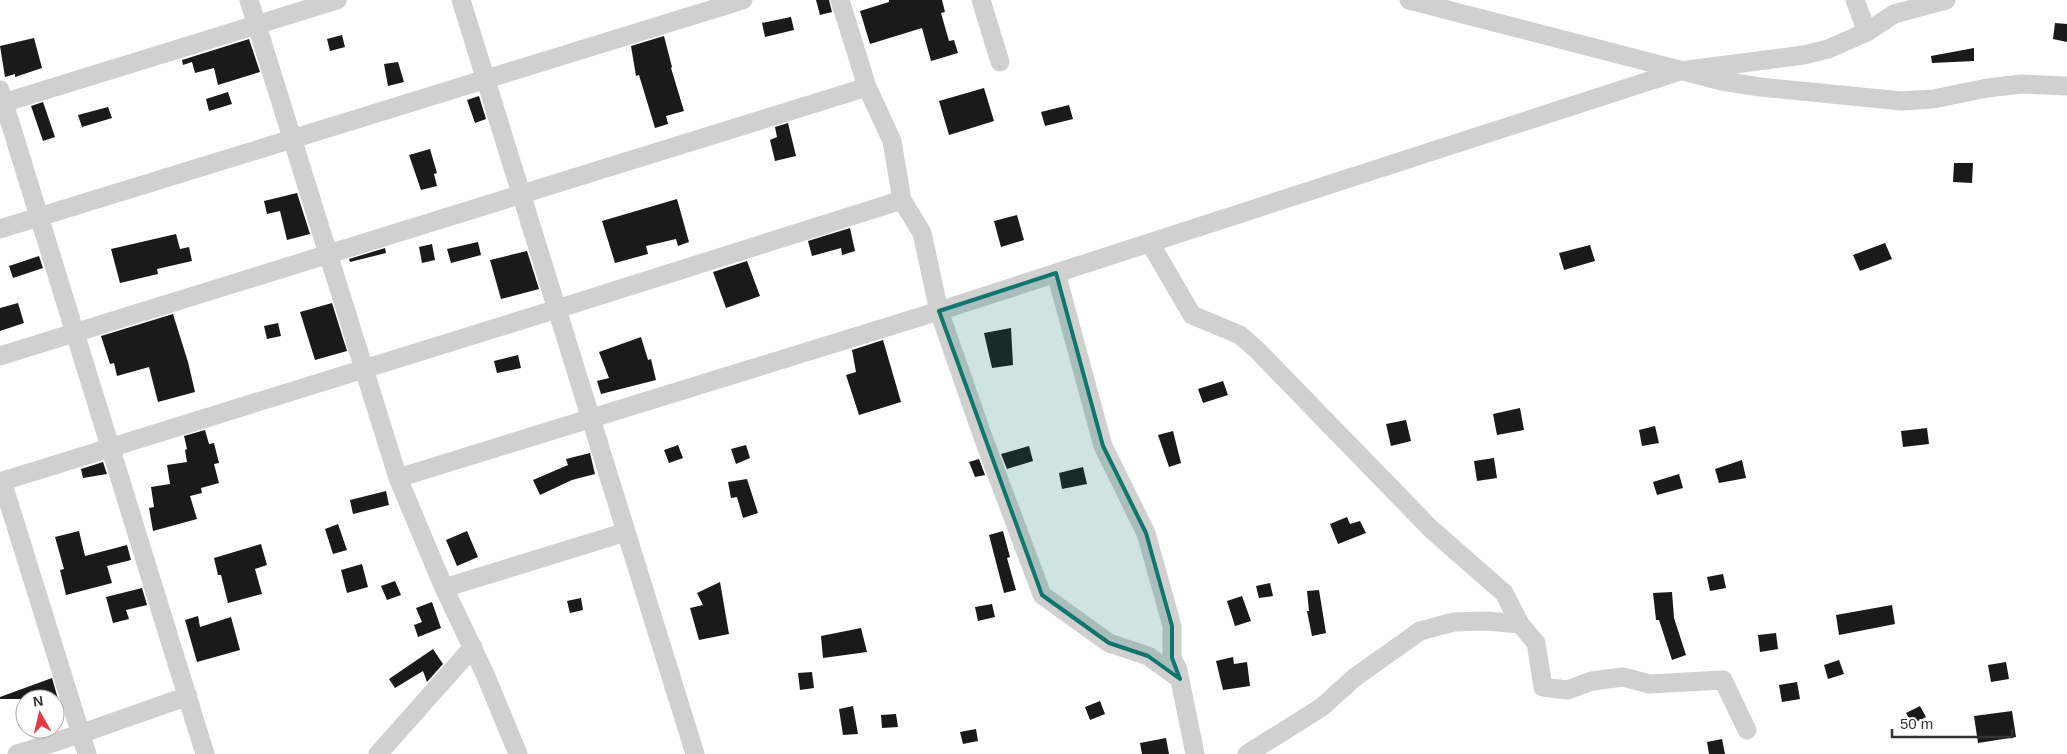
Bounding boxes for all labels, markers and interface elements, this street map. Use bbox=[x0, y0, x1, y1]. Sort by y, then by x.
north arrow bbox=[15, 689, 65, 739]
text: N bbox=[32, 692, 44, 710]
scale bar bbox=[1892, 706, 2012, 738]
text: 50 m bbox=[1900, 715, 1933, 732]

